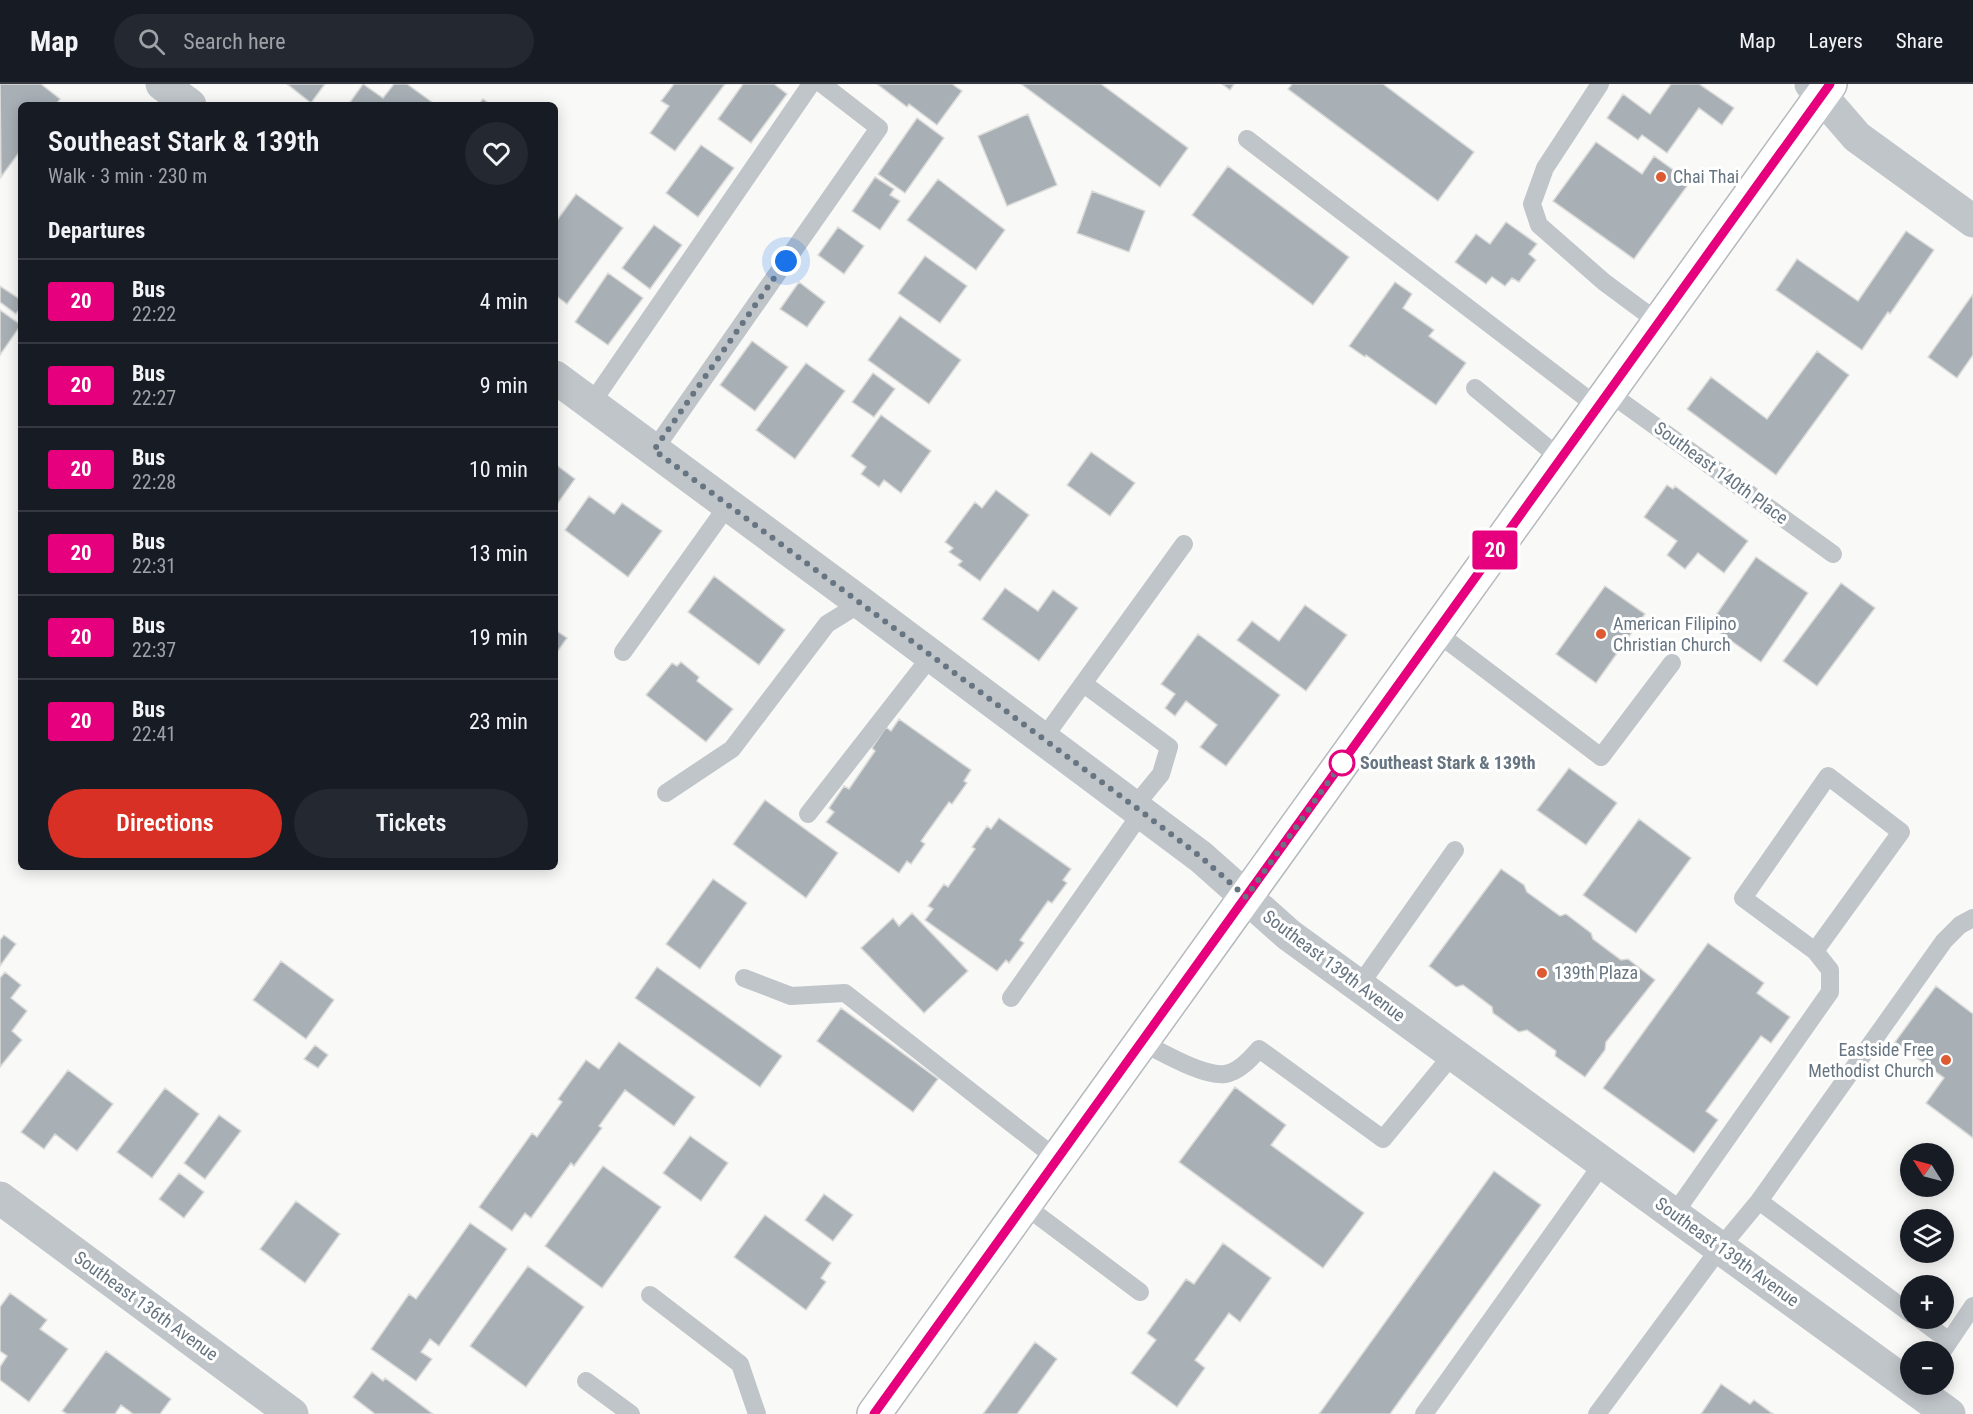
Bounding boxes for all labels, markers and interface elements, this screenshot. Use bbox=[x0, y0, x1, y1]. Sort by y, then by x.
search box bbox=[114, 14, 534, 68]
text: Map bbox=[30, 25, 78, 58]
icon: search bbox=[135, 25, 168, 58]
text: Search here bbox=[183, 29, 286, 54]
text: Map bbox=[1739, 29, 1776, 53]
text: Layers bbox=[1809, 29, 1863, 53]
text: Share bbox=[1896, 29, 1943, 53]
button: heart bbox=[465, 122, 528, 185]
text: Southeast Stark & 139th bbox=[48, 125, 320, 158]
text: Walk · 3 min · 230 m bbox=[48, 164, 207, 188]
place label: Chai Thai bbox=[1673, 166, 1739, 187]
marker: Chai Thai bbox=[1654, 170, 1668, 184]
text: Departures bbox=[48, 218, 145, 243]
your location bbox=[771, 246, 801, 276]
text: Bus bbox=[132, 277, 165, 302]
text: 20 bbox=[70, 289, 92, 313]
text: 4 min bbox=[480, 289, 528, 314]
text: 22:22 bbox=[132, 302, 176, 326]
text: Bus bbox=[132, 361, 165, 386]
text: 20 bbox=[70, 373, 92, 397]
text: 9 min bbox=[480, 373, 528, 398]
text: 22:27 bbox=[132, 386, 176, 410]
street label: Southeast 140th Place bbox=[1650, 417, 1792, 528]
text: Bus bbox=[132, 445, 165, 470]
text: 20 bbox=[70, 457, 92, 481]
text: 10 min bbox=[469, 457, 528, 482]
text: 22:28 bbox=[132, 470, 176, 494]
text: Bus bbox=[132, 529, 165, 554]
line badge: 20 bbox=[1468, 530, 1522, 570]
text: 20 bbox=[1484, 538, 1506, 562]
text: 20 bbox=[70, 541, 92, 565]
text: 13 min bbox=[469, 541, 528, 566]
text: 22:31 bbox=[132, 554, 176, 578]
text: Bus bbox=[132, 613, 165, 638]
place label: American Filipino Christian Church bbox=[1613, 613, 1737, 655]
text: 20 bbox=[70, 625, 92, 649]
text: 19 min bbox=[469, 625, 528, 650]
marker: American Filipino Christian Church bbox=[1594, 627, 1608, 641]
text: 22:37 bbox=[132, 638, 176, 662]
text: Bus bbox=[132, 697, 165, 722]
text: 20 bbox=[70, 709, 92, 733]
text: 23 min bbox=[469, 709, 528, 734]
text: 22:41 bbox=[132, 722, 176, 746]
marker: Southeast Stark & 139th bbox=[1329, 750, 1355, 776]
place label: Southeast Stark & 139th bbox=[1360, 752, 1536, 773]
button: Directions bbox=[48, 789, 282, 858]
button: Tickets bbox=[294, 789, 528, 858]
street label: Southeast 139th Avenue bbox=[1259, 905, 1409, 1026]
place label: 139th Plaza bbox=[1554, 962, 1638, 983]
marker: 139th Plaza bbox=[1535, 966, 1549, 980]
place label: Eastside Free Methodist Church bbox=[1808, 1039, 1934, 1081]
marker: Eastside Free Methodist Church bbox=[1939, 1053, 1953, 1067]
north arrow bbox=[1900, 1143, 1954, 1197]
map controls bbox=[1900, 1143, 1954, 1395]
street label: Southeast 139th Avenue bbox=[1651, 1192, 1803, 1311]
button: layers bbox=[1900, 1209, 1954, 1263]
street label: Southeast 136th Avenue bbox=[70, 1246, 222, 1365]
button: + bbox=[1900, 1275, 1954, 1329]
button: − bbox=[1900, 1341, 1954, 1395]

